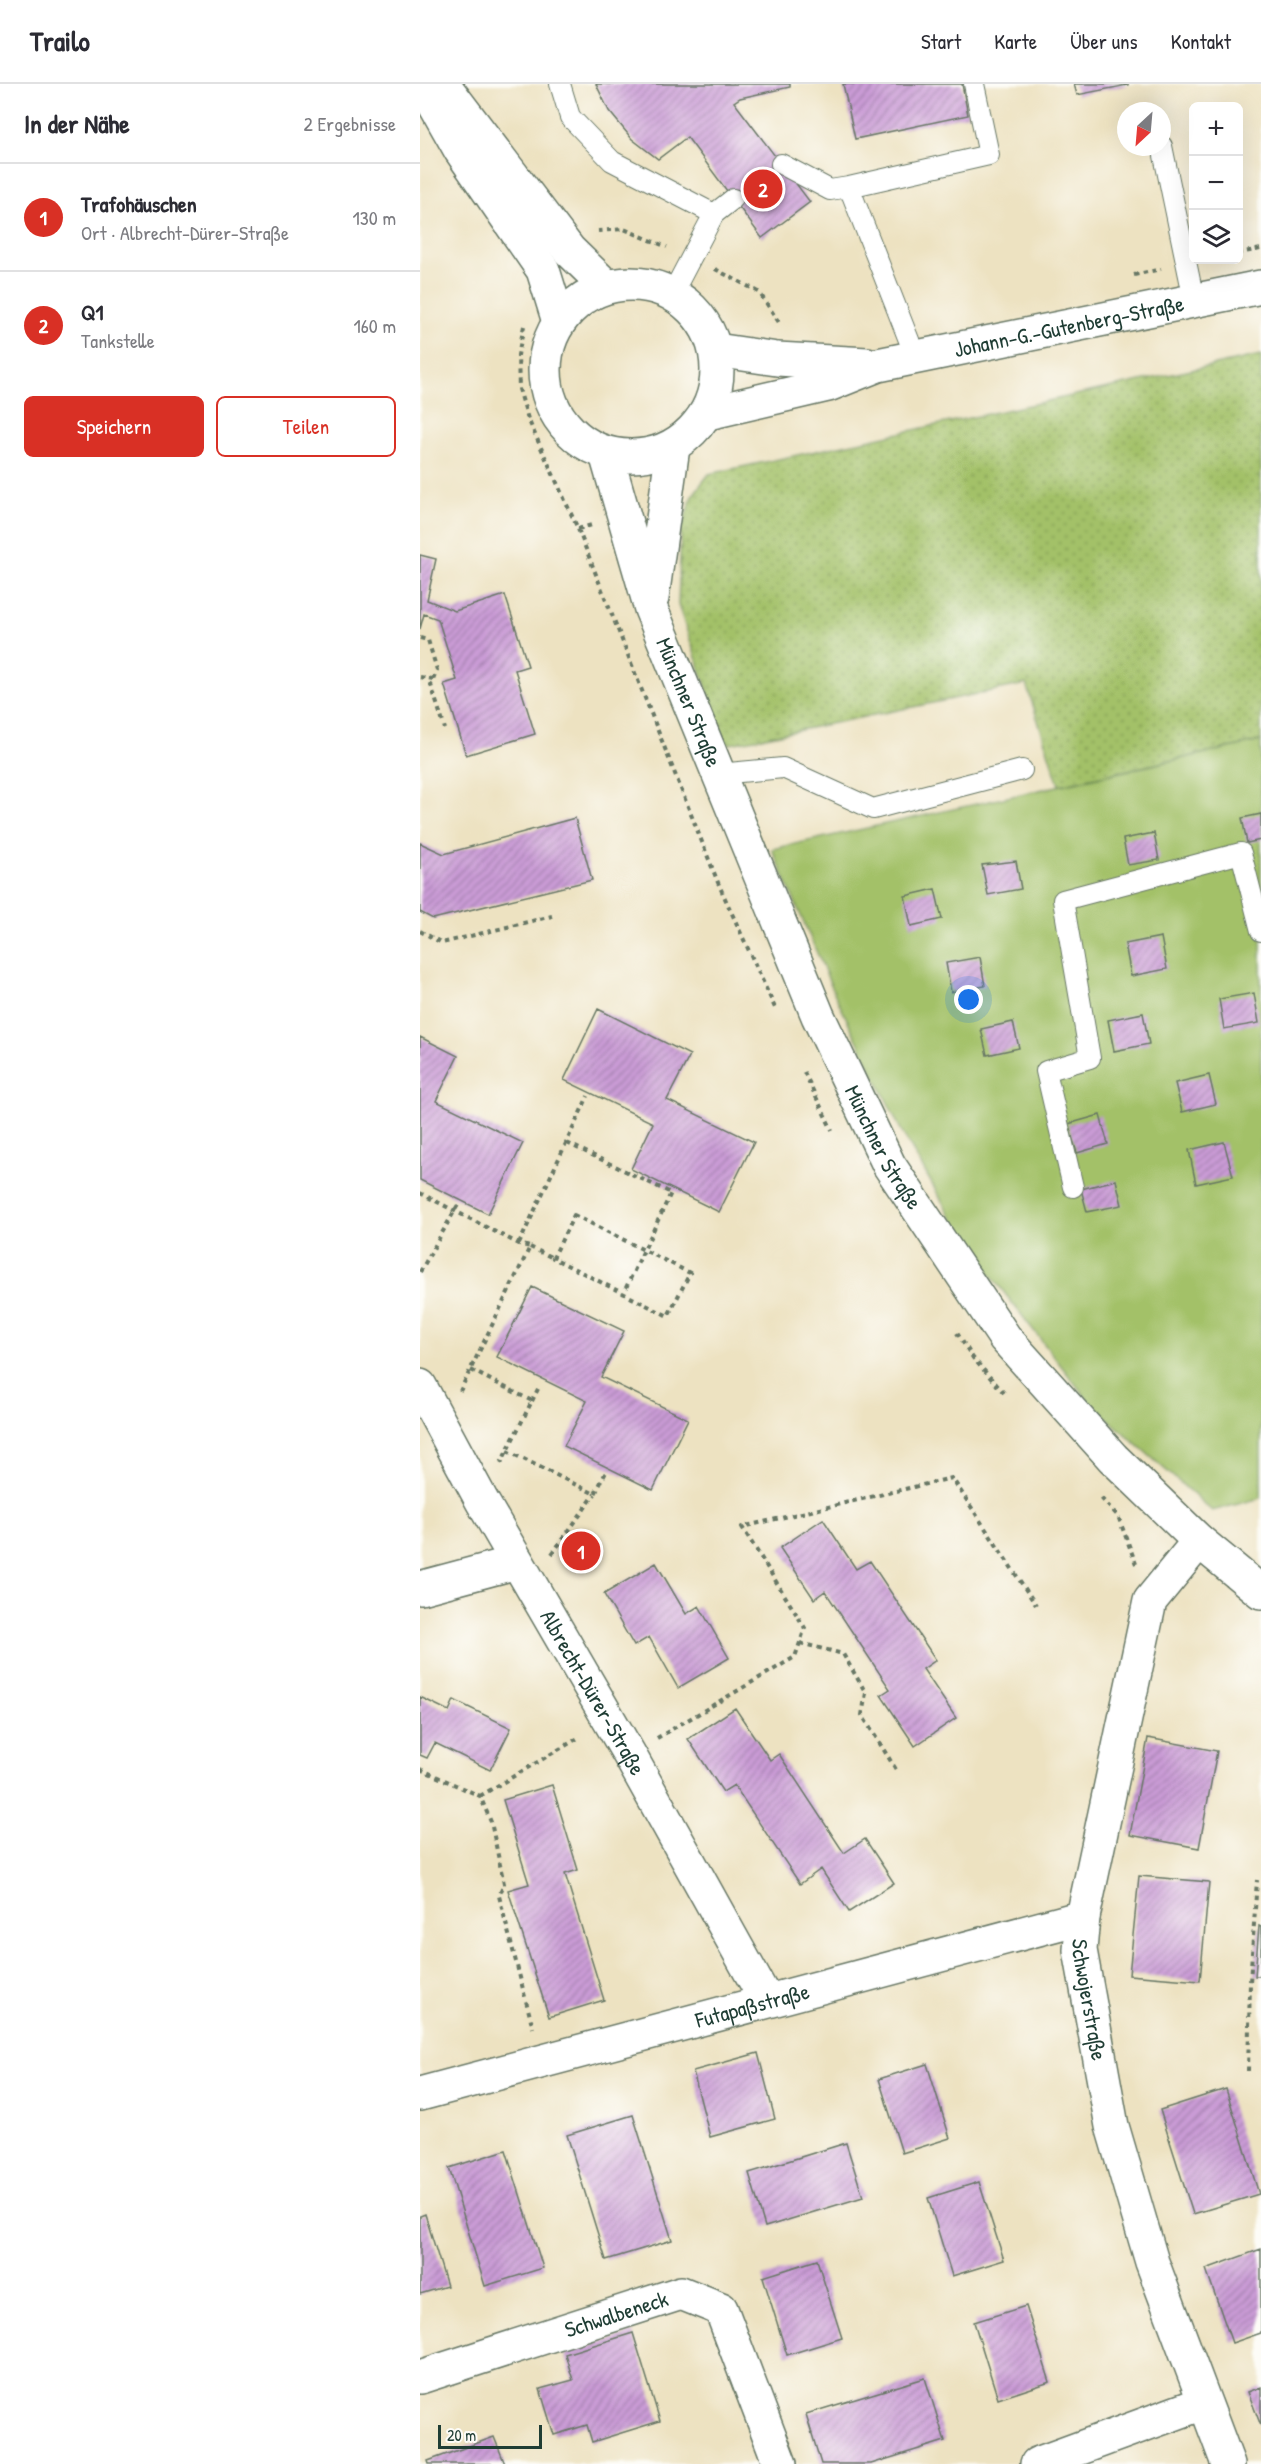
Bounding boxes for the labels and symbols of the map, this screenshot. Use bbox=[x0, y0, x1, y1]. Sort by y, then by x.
north arrow bbox=[1117, 102, 1171, 156]
pin: 2 bbox=[744, 166, 782, 212]
street label: Johann-G.-Gutenberg-Straße bbox=[951, 288, 1187, 364]
street label: Münchner Straße bbox=[649, 633, 729, 771]
your location bbox=[954, 985, 983, 1014]
street label: Münchner Straße bbox=[838, 1080, 930, 1215]
pin: 1 bbox=[562, 1528, 600, 1574]
street label: Albrecht-Dürer-Straße bbox=[533, 1604, 653, 1781]
street label: Schwojerstraße bbox=[1065, 1938, 1115, 2063]
street label: Futapaßstraße bbox=[691, 1976, 813, 2035]
street label: Schwalbeneck bbox=[561, 2283, 672, 2345]
scale bar bbox=[438, 2422, 542, 2450]

